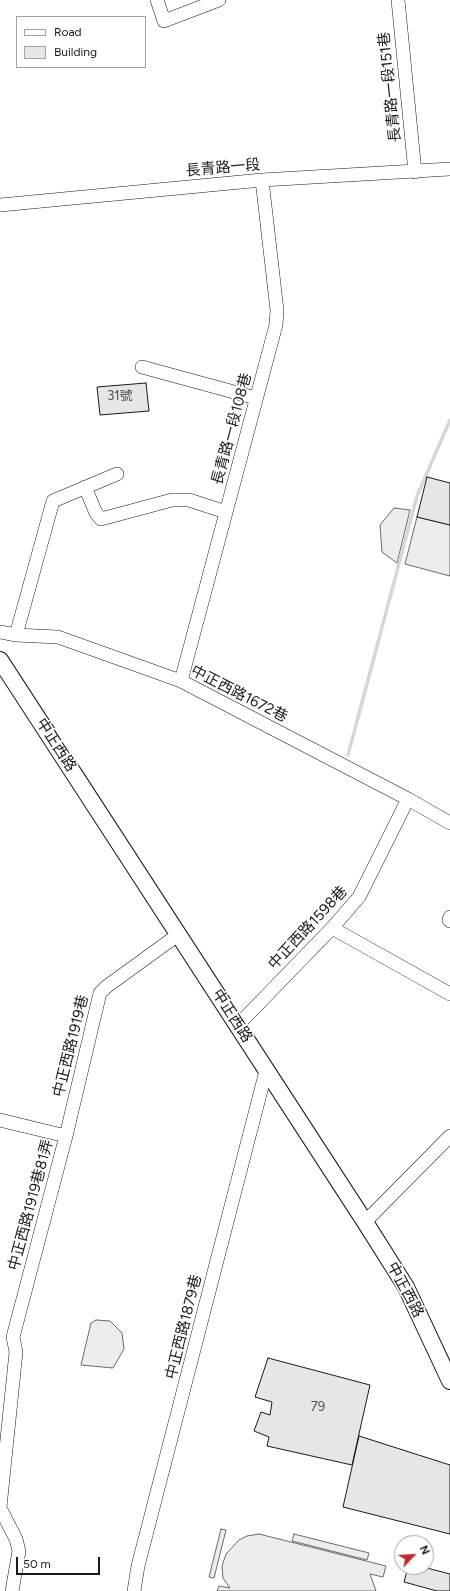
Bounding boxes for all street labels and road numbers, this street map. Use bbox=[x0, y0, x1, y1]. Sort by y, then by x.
street label: 長青路一段151巷 bbox=[375, 31, 405, 143]
street label: 長青路一段 bbox=[185, 156, 261, 180]
street label: 長青路一段108巷 bbox=[208, 371, 256, 487]
street label: 中正西路1672巷 bbox=[188, 662, 290, 726]
street label: 中正西路 bbox=[32, 715, 80, 775]
street label: 中正西路1598巷 bbox=[265, 883, 351, 973]
street label: 中正西路 bbox=[208, 986, 256, 1046]
street label: 中正西路1919巷 bbox=[50, 993, 92, 1099]
street label: 中正西路1919巷81弄 bbox=[5, 1138, 57, 1272]
street label: 中正西路 bbox=[383, 1259, 427, 1321]
street label: 中正西路1879巷 bbox=[162, 1273, 206, 1381]

